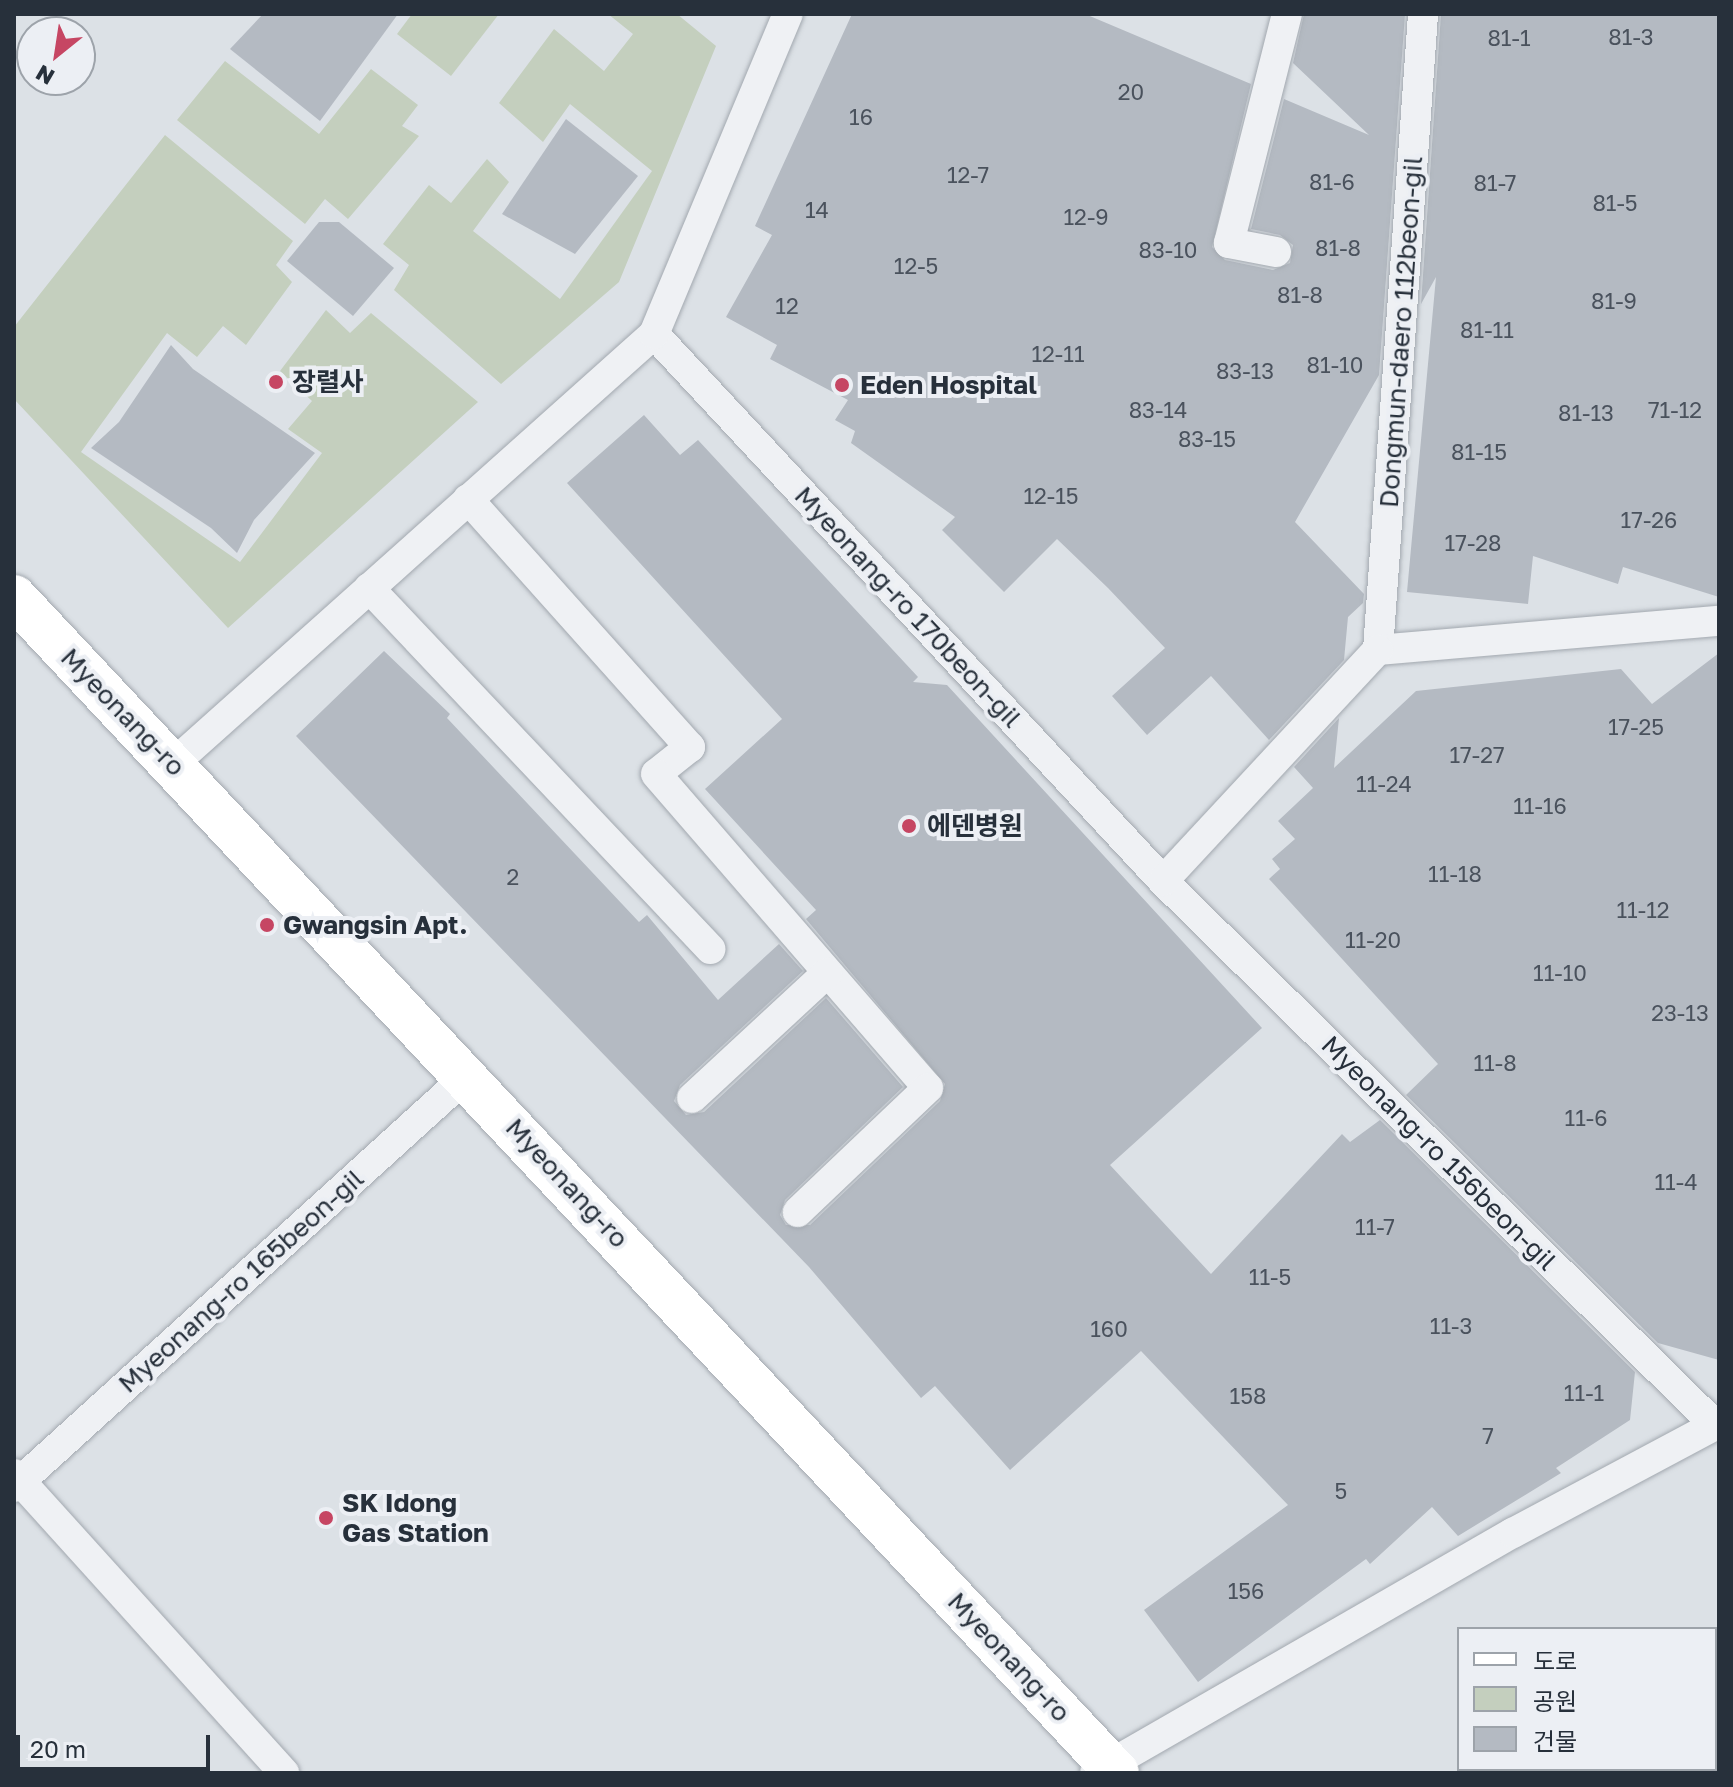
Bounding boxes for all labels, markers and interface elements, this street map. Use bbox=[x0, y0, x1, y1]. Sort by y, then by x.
north arrow bbox=[16, 16, 96, 96]
house number: 81-3 bbox=[1608, 24, 1654, 50]
house number: 81-1 bbox=[1487, 25, 1531, 51]
text: N bbox=[31, 60, 59, 91]
house number: 20 bbox=[1118, 79, 1144, 105]
house number: 16 bbox=[849, 104, 873, 130]
street label: Dongmun-daero 112beon-gil bbox=[1373, 155, 1429, 509]
house number: 12-7 bbox=[947, 162, 989, 188]
house number: 81-6 bbox=[1309, 169, 1355, 195]
house number: 81-7 bbox=[1474, 170, 1516, 196]
house number: 81-5 bbox=[1592, 190, 1638, 216]
house number: 14 bbox=[805, 197, 829, 223]
house number: 12-9 bbox=[1063, 204, 1109, 230]
house number: 81-8 bbox=[1315, 235, 1361, 261]
house number: 83-10 bbox=[1139, 237, 1197, 263]
house number: 12-5 bbox=[894, 253, 938, 279]
house number: 81-8 bbox=[1277, 282, 1323, 308]
house number: 81-9 bbox=[1591, 288, 1637, 314]
house number: 12 bbox=[775, 293, 799, 319]
house number: 81-11 bbox=[1460, 317, 1514, 343]
house number: 12-11 bbox=[1031, 341, 1085, 367]
house number: 81-10 bbox=[1307, 352, 1363, 378]
house number: 83-13 bbox=[1216, 358, 1274, 384]
place label: 장렬사 bbox=[292, 366, 364, 398]
place label: Eden Hospital bbox=[860, 369, 1037, 401]
marker: 장렬사 bbox=[267, 373, 285, 391]
marker: Eden Hospital bbox=[831, 374, 853, 396]
house number: 83-14 bbox=[1129, 397, 1187, 423]
house number: 71-12 bbox=[1648, 397, 1702, 423]
house number: 81-13 bbox=[1558, 400, 1614, 426]
house number: 83-15 bbox=[1178, 426, 1236, 452]
house number: 81-15 bbox=[1451, 439, 1507, 465]
street label: Myeonang-ro 170beon-gil bbox=[788, 480, 1028, 734]
house number: 12-15 bbox=[1023, 483, 1079, 509]
house number: 17-26 bbox=[1621, 507, 1677, 533]
house number: 17-28 bbox=[1445, 530, 1501, 556]
street label: Myeonang-ro bbox=[54, 642, 192, 782]
house number: 17-25 bbox=[1608, 714, 1664, 740]
house number: 17-27 bbox=[1449, 742, 1505, 768]
house number: 11-24 bbox=[1356, 771, 1412, 797]
house number: 11-16 bbox=[1513, 793, 1567, 819]
place label: 에덴병원 bbox=[927, 810, 1023, 842]
marker: 에덴병원 bbox=[898, 815, 920, 837]
house number: 11-18 bbox=[1428, 861, 1482, 887]
house number: 2 bbox=[507, 864, 519, 890]
house number: 11-12 bbox=[1616, 897, 1670, 923]
place label: Gwangsin Apt. bbox=[283, 909, 467, 941]
marker: Gwangsin Apt. bbox=[258, 916, 276, 934]
house number: 11-20 bbox=[1345, 927, 1401, 953]
house number: 11-10 bbox=[1533, 960, 1587, 986]
house number: 23-13 bbox=[1651, 1000, 1709, 1026]
street label: Myeonang-ro 156beon-gil bbox=[1315, 1029, 1563, 1277]
house number: 11-8 bbox=[1473, 1050, 1517, 1076]
house number: 11-6 bbox=[1564, 1105, 1608, 1131]
street label: Myeonang-ro bbox=[499, 1112, 635, 1254]
street label: Myeonang-ro 165beon-gil bbox=[112, 1163, 370, 1399]
house number: 11-4 bbox=[1654, 1169, 1698, 1195]
house number: 11-7 bbox=[1355, 1214, 1395, 1240]
house number: 11-5 bbox=[1249, 1264, 1291, 1290]
house number: 11-3 bbox=[1430, 1313, 1472, 1339]
house number: 160 bbox=[1090, 1316, 1128, 1342]
house number: 11-1 bbox=[1564, 1380, 1604, 1406]
house number: 158 bbox=[1230, 1383, 1266, 1409]
house number: 7 bbox=[1482, 1423, 1494, 1449]
house number: 5 bbox=[1335, 1478, 1347, 1504]
place label: SK Idong Gas Station bbox=[342, 1487, 489, 1548]
marker: SK Idong Gas Station bbox=[317, 1509, 335, 1527]
house number: 156 bbox=[1228, 1578, 1264, 1604]
street label: Myeonang-ro bbox=[941, 1586, 1077, 1728]
legend bbox=[1457, 1627, 1717, 1771]
text: 도로 bbox=[1533, 1646, 1577, 1675]
text: 공원 bbox=[1533, 1686, 1577, 1715]
scale bar bbox=[20, 1719, 214, 1769]
text: 건물 bbox=[1533, 1726, 1577, 1755]
text: 20 m bbox=[30, 1734, 86, 1763]

